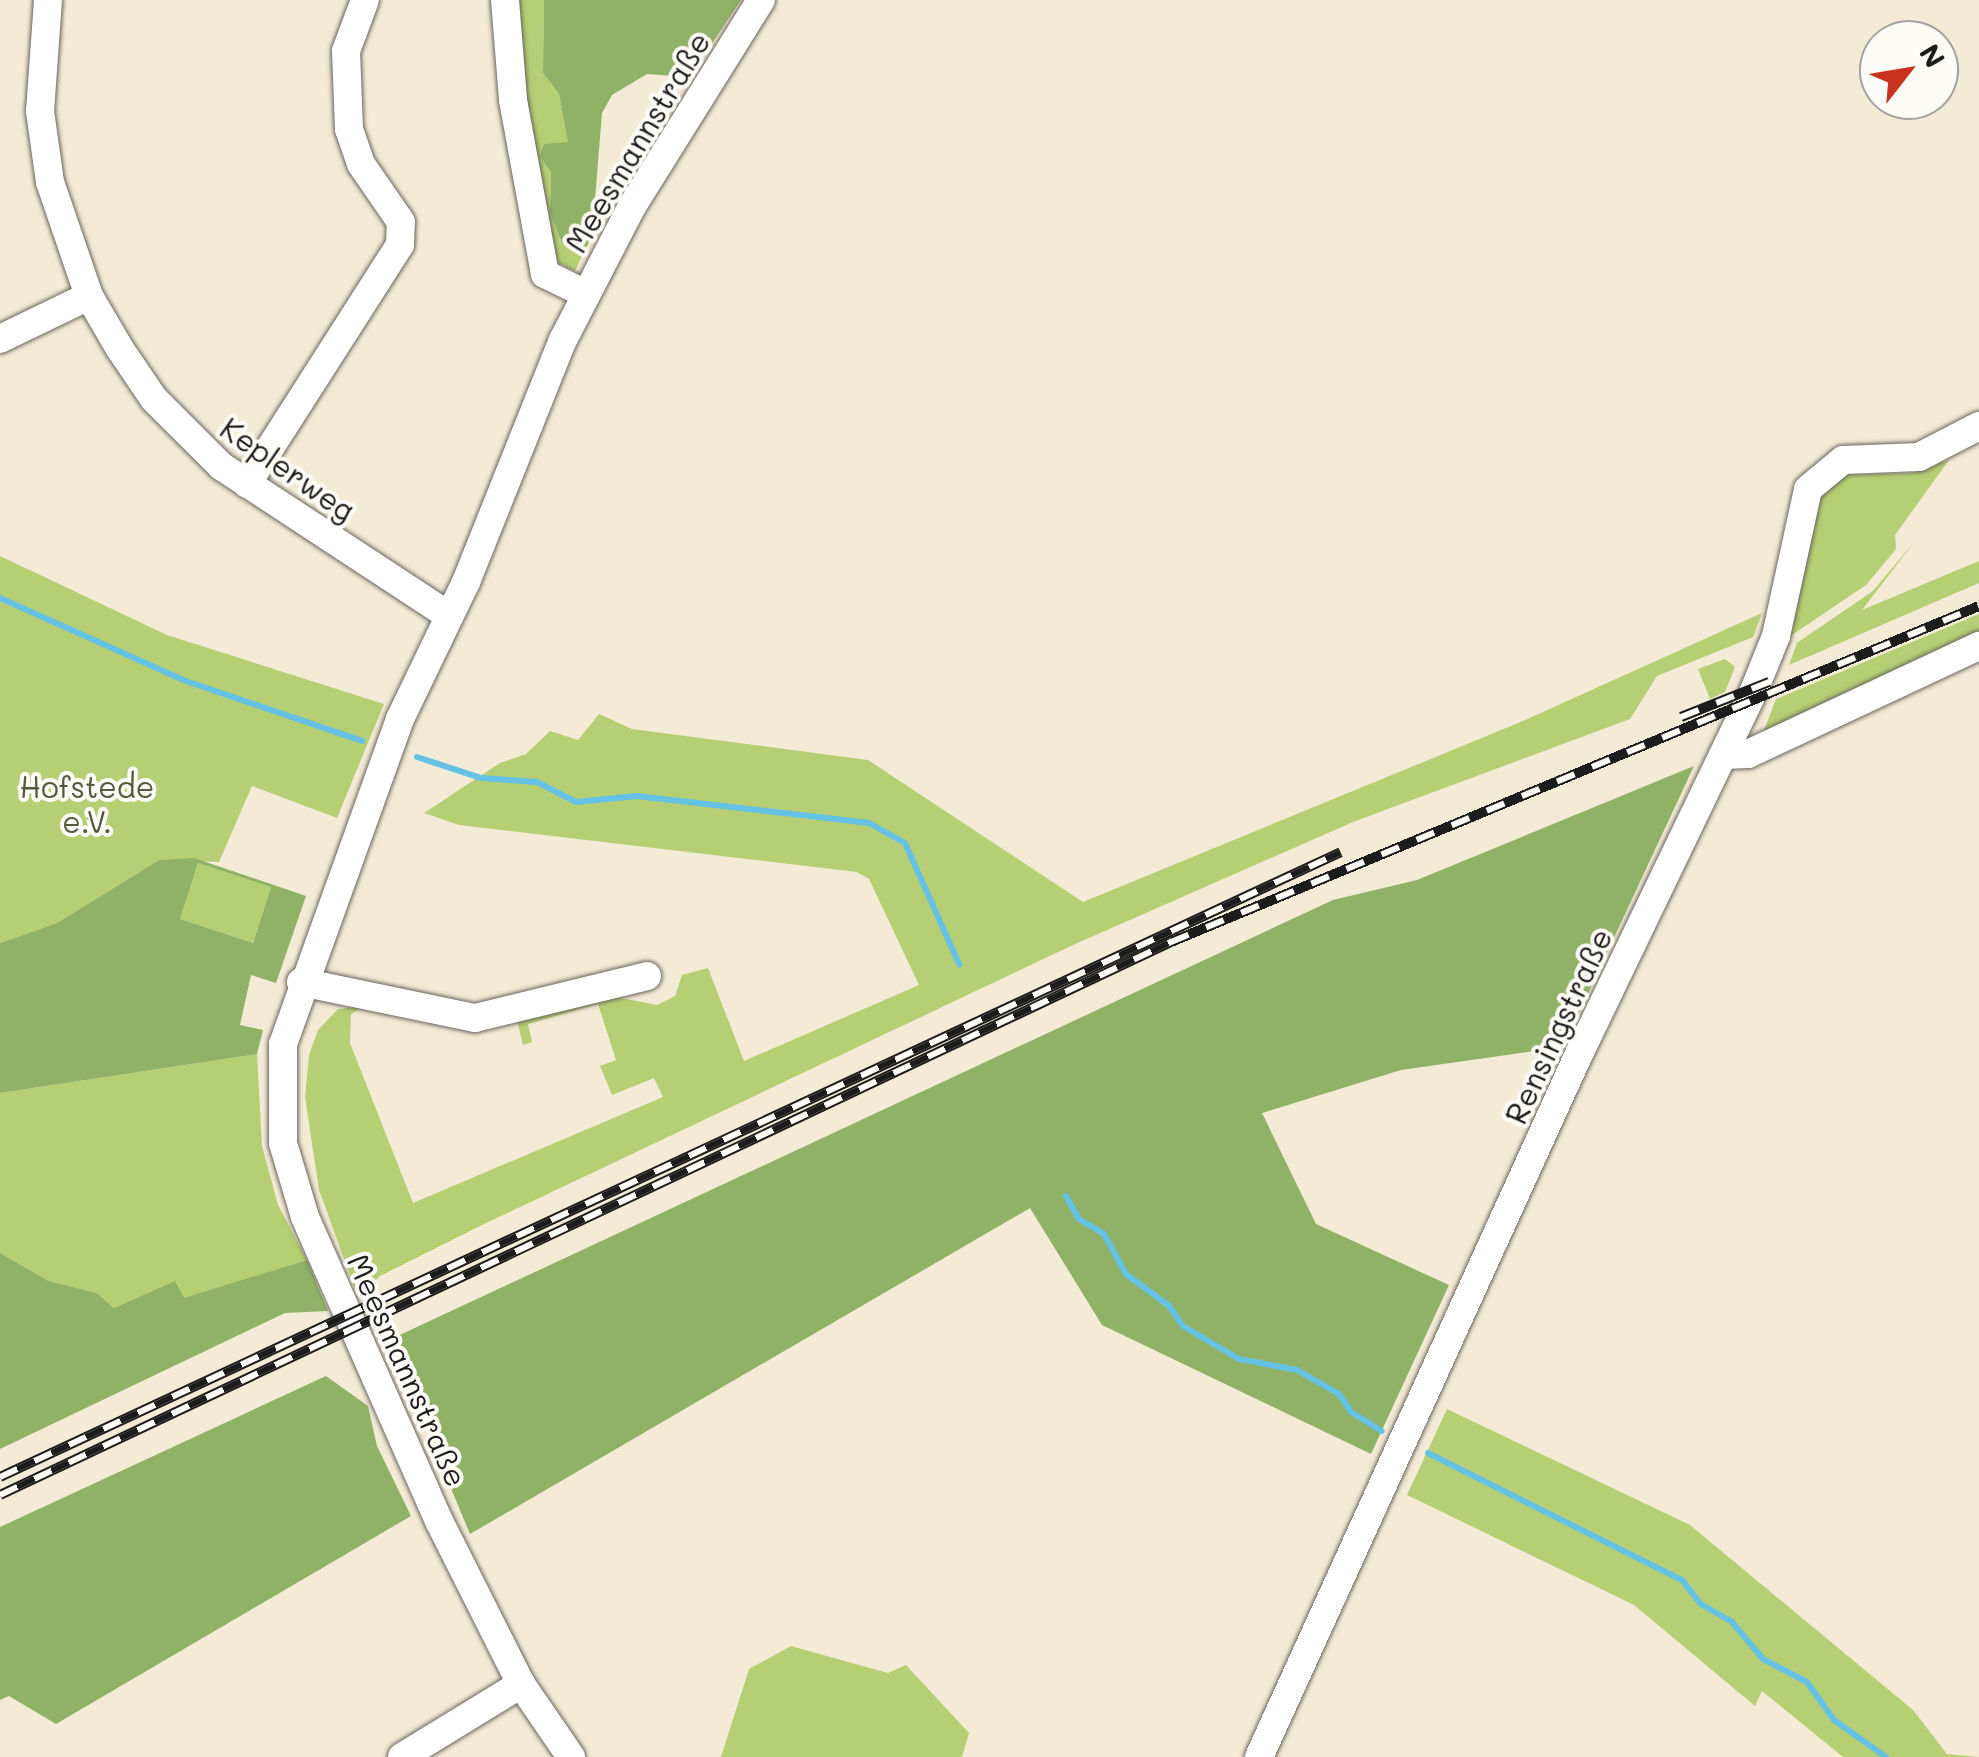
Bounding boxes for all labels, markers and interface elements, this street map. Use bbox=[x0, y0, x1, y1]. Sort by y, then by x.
north arrow bbox=[1859, 20, 1959, 120]
street label: Meesmannstraße bbox=[557, 25, 717, 259]
text: N bbox=[1912, 37, 1954, 74]
street label: Keplerweg bbox=[214, 410, 362, 528]
park label: Hofstede e.V. bbox=[20, 768, 154, 838]
street label: Rensingstraße bbox=[1497, 923, 1619, 1129]
street label: Meesmannstraße bbox=[341, 1248, 475, 1492]

